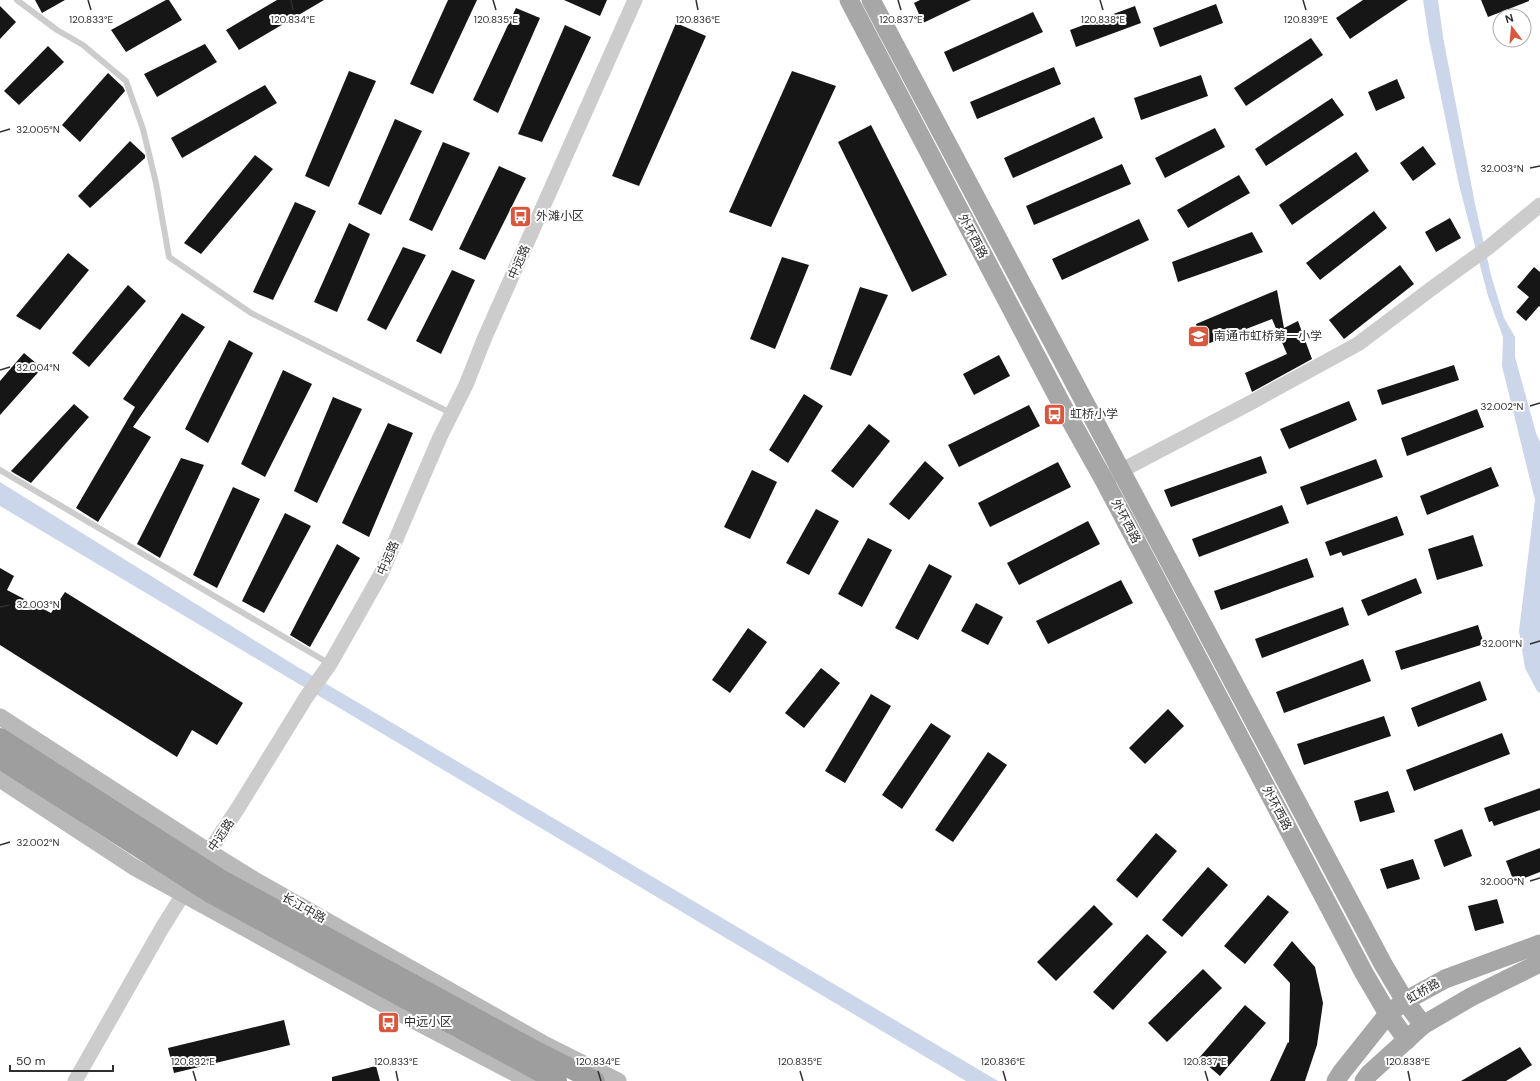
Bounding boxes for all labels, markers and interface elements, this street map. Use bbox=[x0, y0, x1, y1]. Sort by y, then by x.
north arrow bbox=[1492, 8, 1532, 48]
text: N bbox=[1503, 11, 1515, 26]
text: 120.833°E bbox=[69, 13, 113, 26]
text: 120.834°E bbox=[271, 13, 316, 26]
text: 120.835°E bbox=[474, 13, 519, 26]
text: 120.836°E bbox=[676, 13, 721, 26]
text: 120.837°E bbox=[879, 13, 923, 26]
text: 120.838°E bbox=[1081, 13, 1126, 26]
text: 120.839°E bbox=[1284, 13, 1328, 26]
text: 32.005°N bbox=[16, 123, 60, 136]
text: 32.003°N bbox=[1480, 162, 1524, 175]
bus stop icon: 外滩小区 bbox=[508, 203, 534, 229]
place label: 外滩小区 bbox=[536, 208, 584, 224]
street label: 外环西路 bbox=[955, 211, 991, 261]
street label: 中远路 bbox=[504, 242, 534, 282]
school or university icon: 南通市虹桥第一小学 bbox=[1186, 323, 1212, 349]
place label: 南通市虹桥第一小学 bbox=[1214, 328, 1322, 344]
text: 32.004°N bbox=[16, 361, 60, 374]
text: 32.002°N bbox=[1481, 400, 1524, 413]
bus stop icon: 虹桥小学 bbox=[1041, 401, 1067, 427]
place label: 虹桥小学 bbox=[1070, 406, 1118, 422]
street label: 外环西路 bbox=[1108, 496, 1144, 546]
street label: 中远路 bbox=[373, 538, 403, 578]
text: 32.003°N bbox=[16, 598, 60, 611]
text: 32.001°N bbox=[1482, 637, 1522, 650]
street label: 外环西路 bbox=[1259, 783, 1295, 833]
street label: 中远路 bbox=[204, 816, 238, 854]
text: 32.002°N bbox=[17, 836, 60, 849]
text: 32.000°N bbox=[1480, 875, 1524, 888]
street label: 长江中路 bbox=[279, 889, 329, 927]
street label: 虹桥路 bbox=[1403, 975, 1443, 1007]
bus stop icon: 中远小区 bbox=[375, 1009, 401, 1035]
place label: 中远小区 bbox=[404, 1014, 452, 1030]
scale bar bbox=[10, 1047, 113, 1073]
text: 50 m bbox=[16, 1053, 45, 1069]
text: 120.832°E bbox=[171, 1055, 215, 1068]
text: 120.833°E bbox=[374, 1055, 418, 1068]
text: 120.834°E bbox=[576, 1055, 621, 1068]
text: 120.835°E bbox=[778, 1055, 823, 1068]
text: 120.836°E bbox=[981, 1055, 1026, 1068]
text: 120.837°E bbox=[1183, 1055, 1227, 1068]
text: 120.838°E bbox=[1386, 1055, 1431, 1068]

